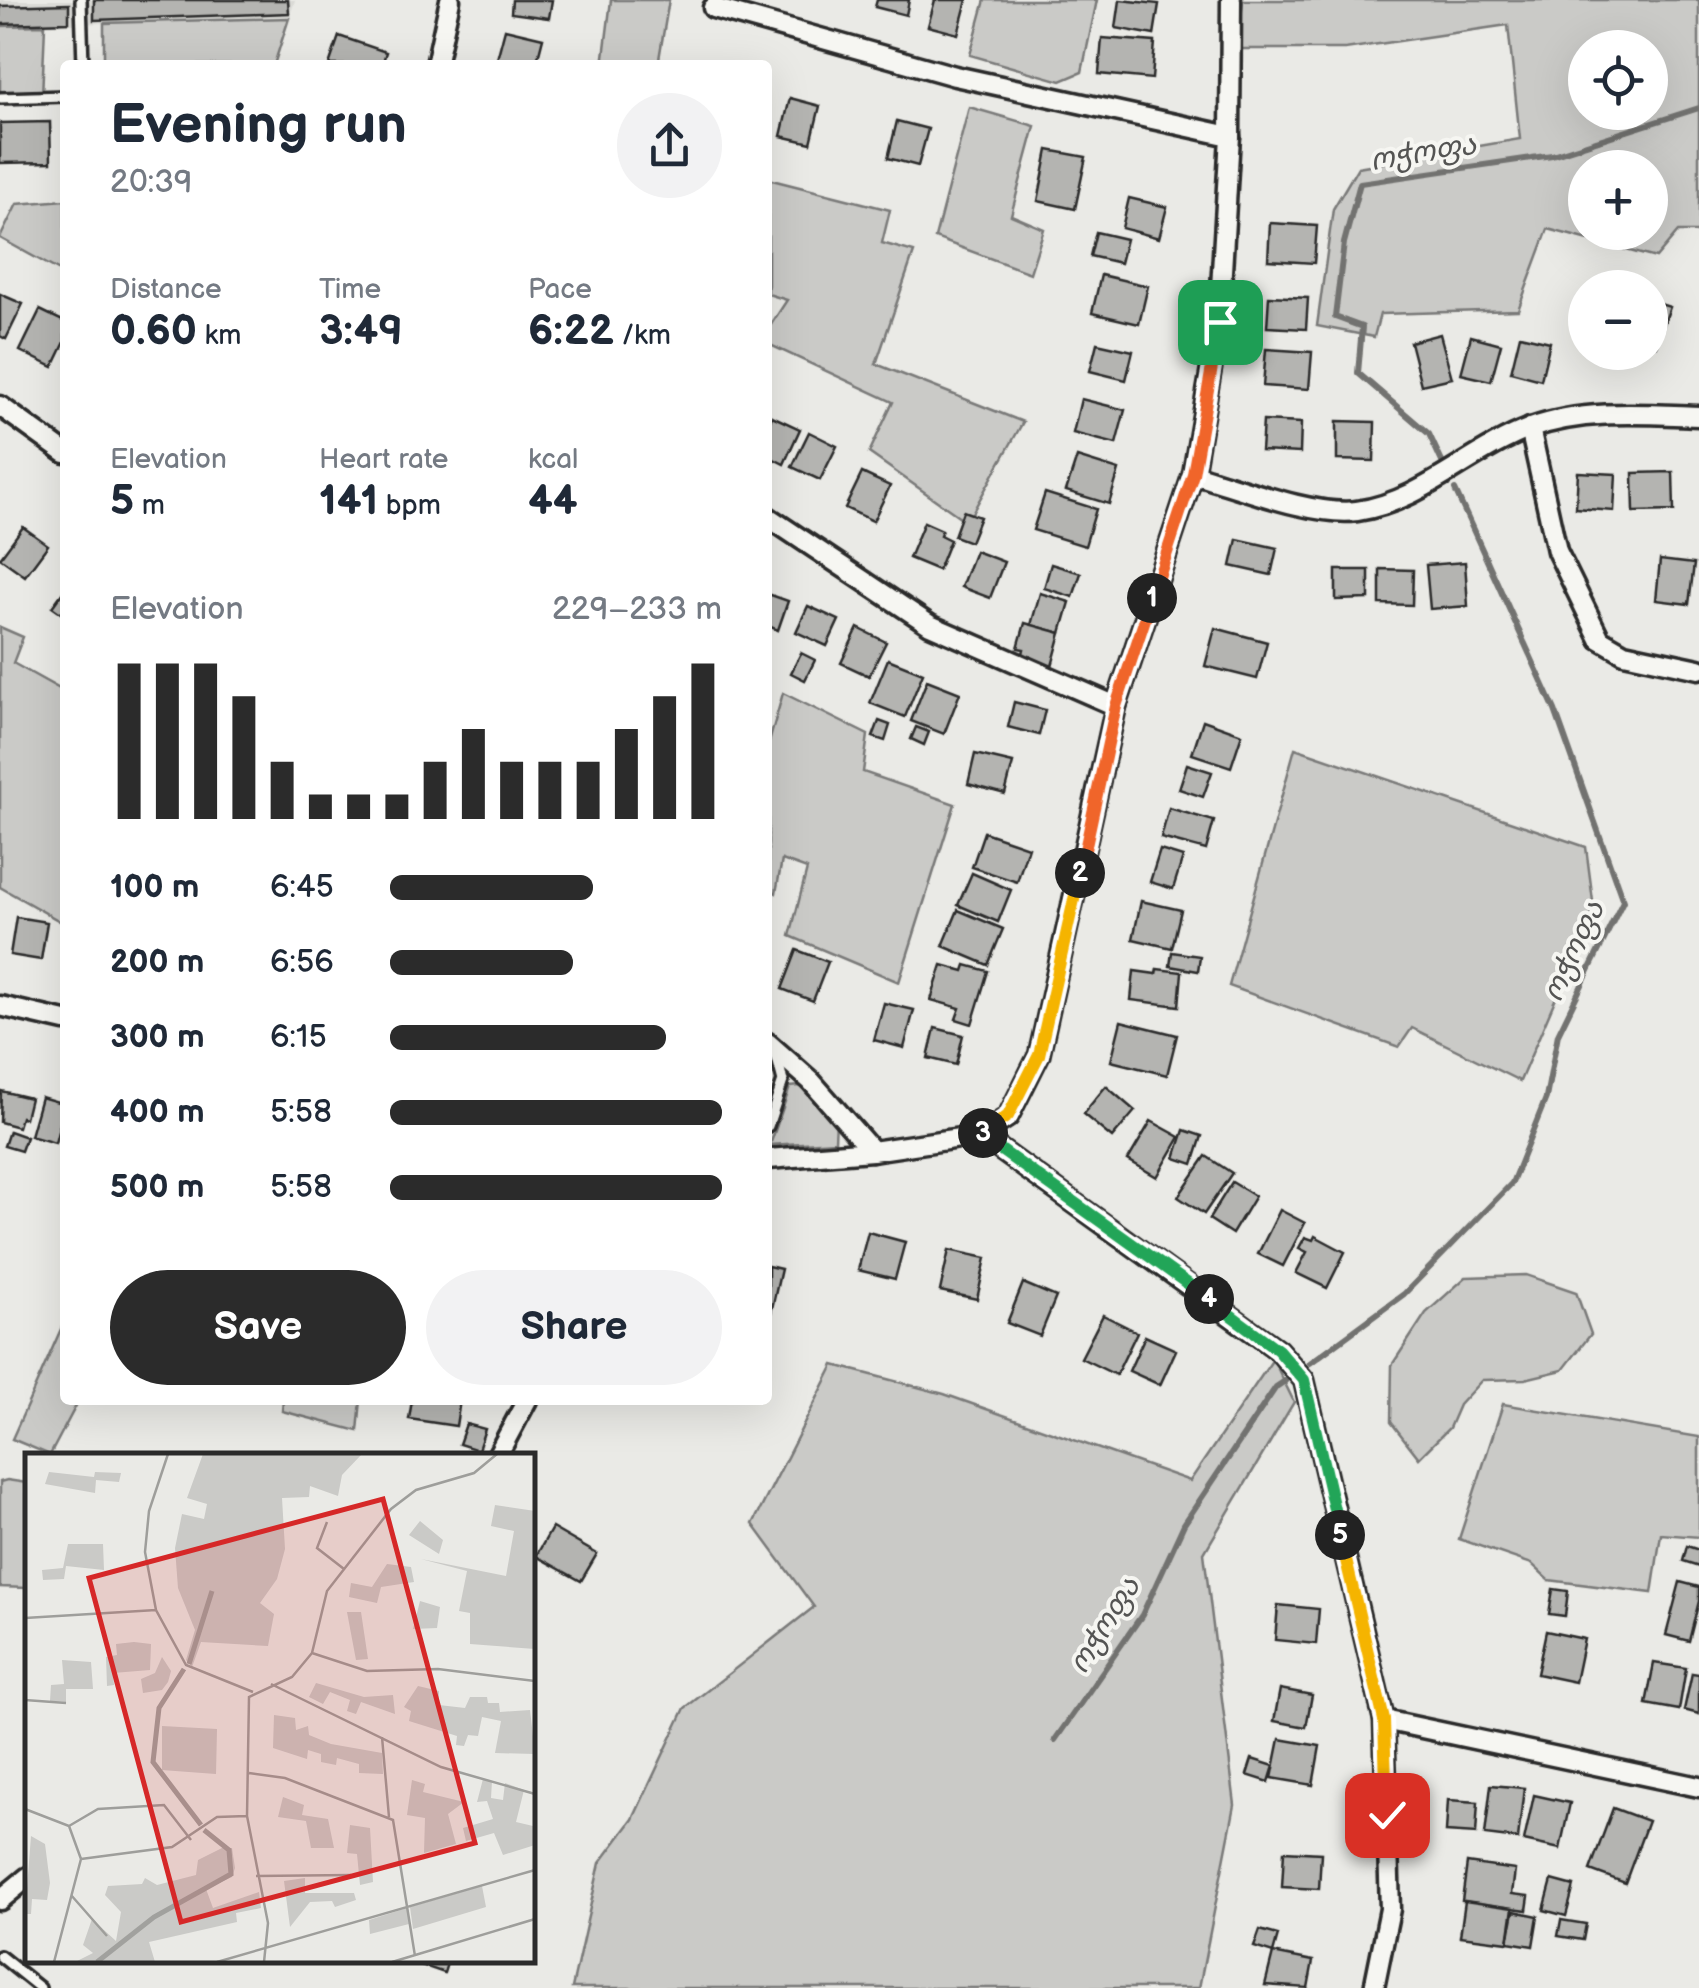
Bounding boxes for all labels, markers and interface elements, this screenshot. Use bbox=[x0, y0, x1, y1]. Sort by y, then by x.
map controls bbox=[1568, 30, 1668, 370]
button: locate bbox=[1568, 30, 1668, 130]
text: Evening run bbox=[110, 92, 407, 159]
button: share bbox=[617, 93, 722, 198]
water label: ოჭოფა bbox=[1368, 127, 1479, 179]
button: + bbox=[1568, 150, 1668, 250]
text: 20:39 bbox=[110, 163, 192, 202]
button: − bbox=[1568, 270, 1668, 370]
text: Distance bbox=[110, 273, 222, 306]
text: Time bbox=[319, 273, 381, 306]
text: Pace bbox=[528, 273, 592, 306]
pin bbox=[1178, 280, 1263, 365]
icon: arrive bbox=[1193, 295, 1248, 350]
text: 0.60 bbox=[110, 306, 197, 357]
text: 3:49 bbox=[319, 306, 403, 357]
text: 6:22 bbox=[528, 306, 614, 357]
text: km bbox=[197, 319, 241, 352]
text: /km bbox=[614, 319, 671, 352]
text: Elevation bbox=[110, 443, 227, 476]
text: Heart rate bbox=[319, 443, 448, 476]
text: kcal bbox=[528, 443, 578, 476]
text: 5 bbox=[110, 476, 134, 527]
text: 141 bbox=[319, 476, 378, 527]
text: 44 bbox=[528, 476, 577, 527]
text: m bbox=[134, 489, 165, 522]
text: bpm bbox=[378, 489, 441, 522]
pin: 1 bbox=[1127, 573, 1177, 623]
text: 1 bbox=[1146, 581, 1158, 614]
text: Elevation bbox=[110, 590, 243, 629]
text: 229–233 m bbox=[552, 590, 722, 629]
pin: 2 bbox=[1055, 848, 1105, 898]
text: 2 bbox=[1072, 856, 1088, 889]
text: 100 m bbox=[110, 868, 199, 907]
text: 6:45 bbox=[270, 868, 334, 907]
water label: ოჭოფა bbox=[1535, 895, 1613, 1007]
text: 200 m bbox=[110, 943, 204, 982]
text: 6:56 bbox=[270, 943, 334, 982]
text: 300 m bbox=[110, 1018, 205, 1057]
text: 6:15 bbox=[270, 1018, 327, 1057]
text: 400 m bbox=[110, 1093, 205, 1132]
text: 5:58 bbox=[270, 1093, 332, 1132]
pin: 3 bbox=[958, 1108, 1008, 1158]
text: 3 bbox=[975, 1116, 991, 1149]
text: 500 m bbox=[110, 1168, 204, 1207]
text: 5:58 bbox=[270, 1168, 332, 1207]
button: Save bbox=[110, 1270, 406, 1385]
button: Share bbox=[426, 1270, 722, 1385]
pin: 4 bbox=[1184, 1274, 1234, 1324]
text: 4 bbox=[1201, 1282, 1217, 1315]
inset map bbox=[25, 1453, 535, 1963]
pin: 5 bbox=[1315, 1510, 1365, 1560]
text: 5 bbox=[1332, 1518, 1348, 1551]
water label: ოჭოფა bbox=[1061, 1570, 1149, 1680]
pin bbox=[1345, 1773, 1430, 1858]
icon: check bbox=[1360, 1788, 1415, 1843]

